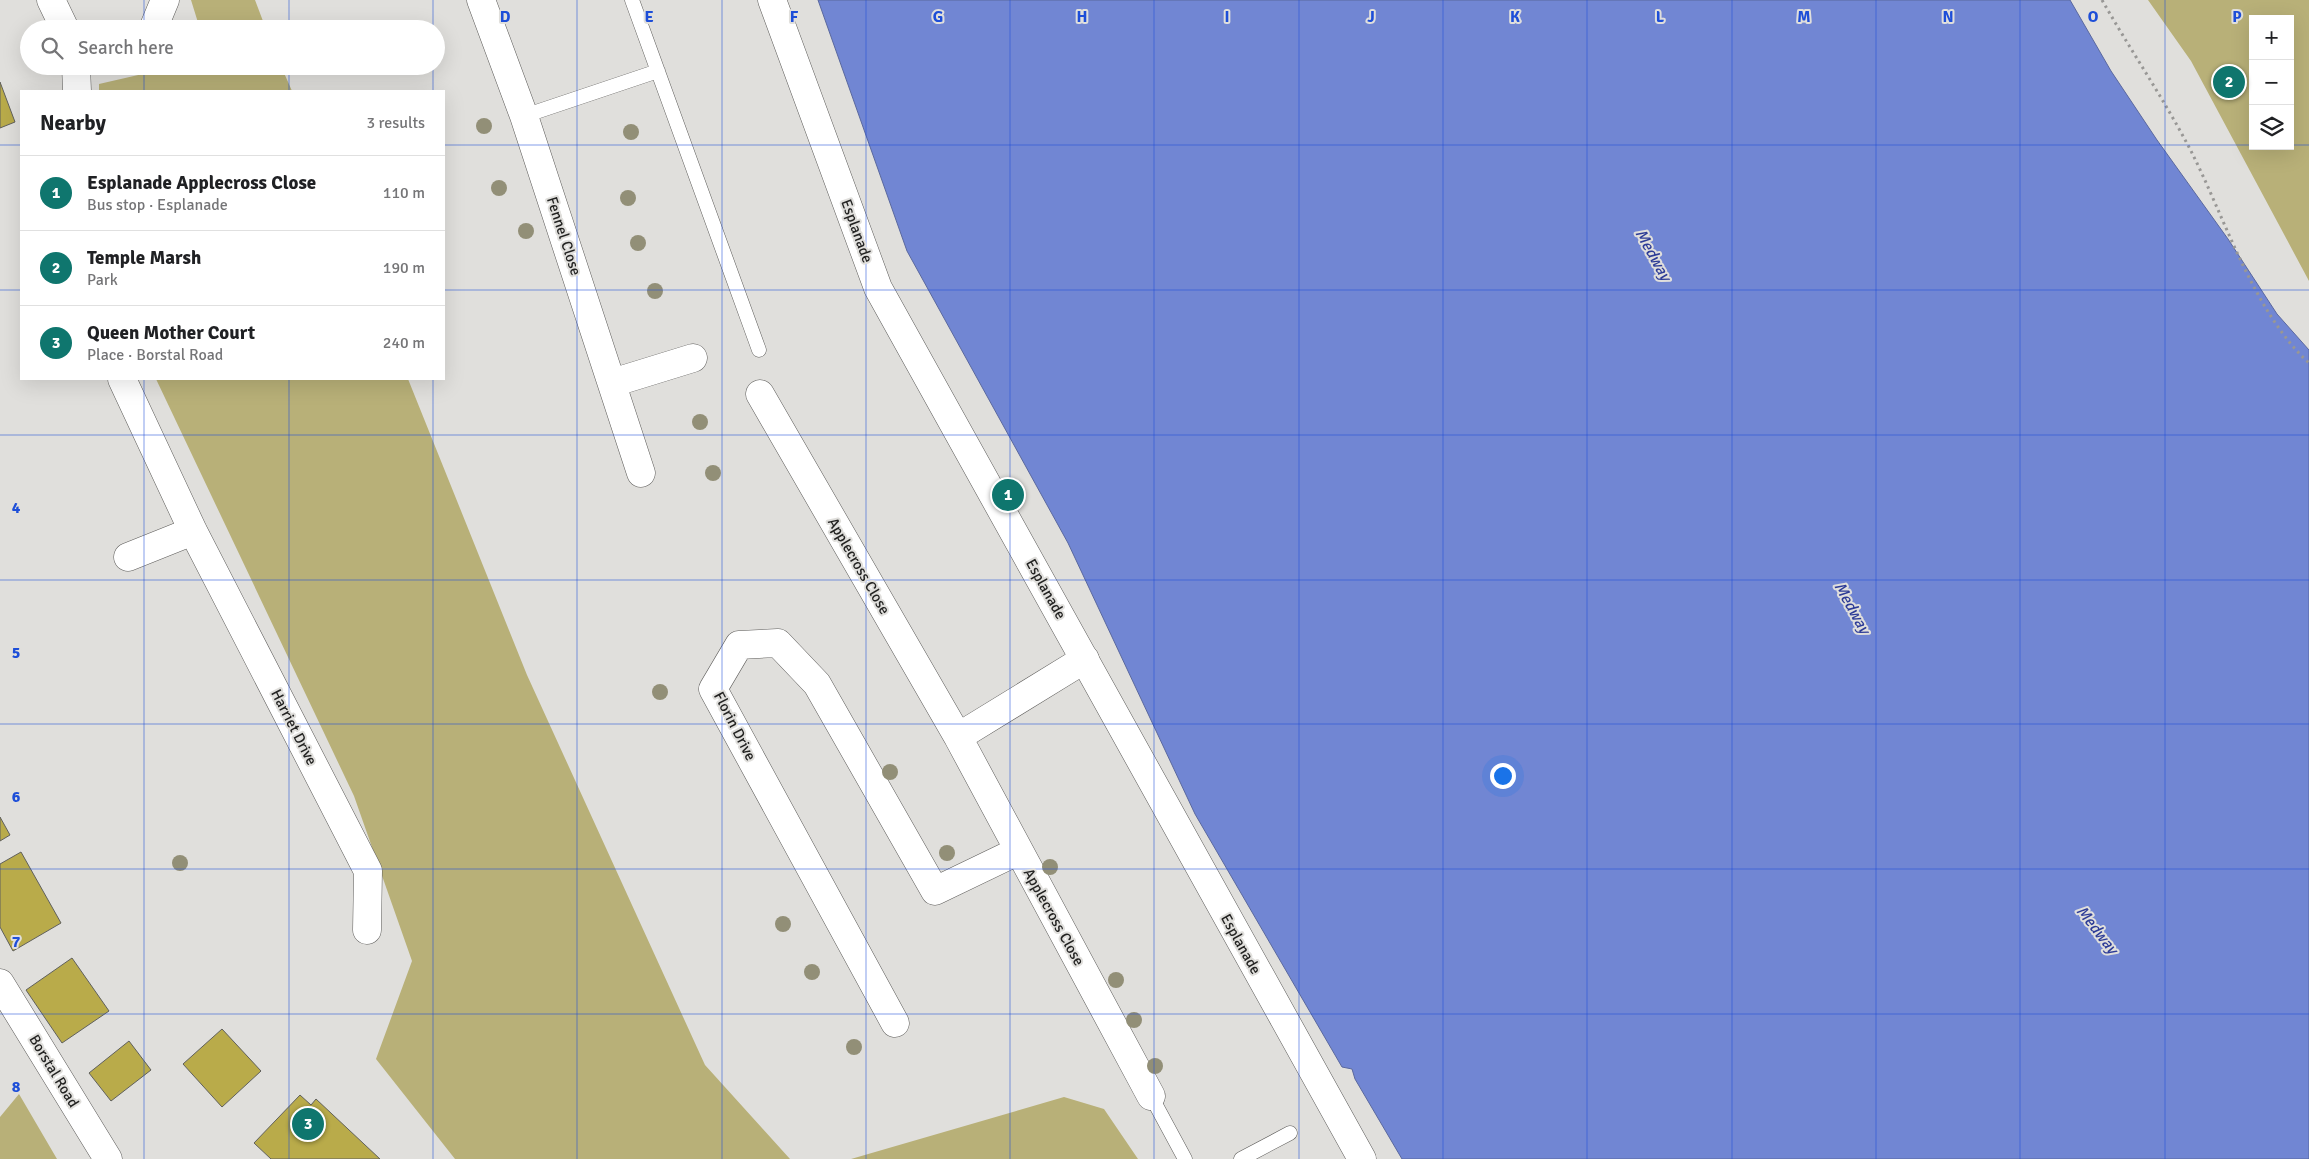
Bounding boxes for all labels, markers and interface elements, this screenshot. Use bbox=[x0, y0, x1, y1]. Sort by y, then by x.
text: D bbox=[500, 7, 511, 27]
text: E bbox=[644, 7, 654, 27]
text: F bbox=[790, 7, 799, 27]
text: G bbox=[933, 7, 943, 27]
text: H bbox=[1077, 7, 1087, 27]
text: I bbox=[1224, 7, 1230, 27]
text: J bbox=[1367, 7, 1375, 27]
text: K bbox=[1510, 7, 1520, 27]
text: L bbox=[1656, 7, 1665, 27]
text: M bbox=[1797, 7, 1811, 27]
text: N bbox=[1942, 7, 1954, 27]
text: O bbox=[2088, 7, 2099, 27]
text: P bbox=[2232, 7, 2242, 27]
map controls bbox=[2249, 15, 2294, 150]
button: + bbox=[2249, 15, 2294, 60]
search box bbox=[20, 20, 445, 75]
icon: search bbox=[38, 34, 66, 62]
text: Search here bbox=[78, 36, 174, 60]
button: − bbox=[2249, 60, 2294, 105]
pin: 2 bbox=[2213, 63, 2245, 101]
button: layers bbox=[2249, 105, 2294, 150]
text: Nearby bbox=[40, 110, 106, 136]
text: 3 results bbox=[366, 113, 425, 133]
text: Esplanade Applecross Close bbox=[87, 171, 316, 195]
text: 1 bbox=[52, 183, 60, 203]
text: 110 m bbox=[383, 183, 425, 203]
street label: Fennel Close bbox=[543, 194, 585, 278]
text: Bus stop · Esplanade bbox=[87, 195, 228, 215]
street label: Esplanade bbox=[837, 197, 877, 265]
water label: Medway bbox=[1631, 226, 1677, 287]
text: Temple Marsh bbox=[87, 246, 201, 270]
text: 2 bbox=[52, 258, 60, 278]
text: 190 m bbox=[383, 258, 425, 278]
text: Park bbox=[87, 270, 118, 290]
text: Queen Mother Court bbox=[87, 321, 255, 345]
text: 3 bbox=[52, 333, 60, 353]
text: 240 m bbox=[383, 333, 425, 353]
text: Place · Borstal Road bbox=[87, 345, 223, 365]
pin: 1 bbox=[992, 476, 1024, 514]
text: 4 bbox=[12, 498, 21, 518]
street label: Applecross Close bbox=[824, 514, 894, 618]
street label: Esplanade bbox=[1022, 556, 1070, 622]
water label: Medway bbox=[1830, 579, 1876, 640]
text: 5 bbox=[12, 643, 20, 663]
street label: Harriet Drive bbox=[267, 686, 321, 768]
street label: Florin Drive bbox=[710, 689, 760, 763]
your location bbox=[1490, 763, 1516, 789]
text: 6 bbox=[12, 787, 21, 807]
street label: Applecross Close bbox=[1020, 865, 1088, 969]
water label: Medway bbox=[2072, 902, 2124, 960]
street label: Esplanade bbox=[1217, 911, 1265, 977]
text: 7 bbox=[12, 932, 21, 952]
street label: Borstal Road bbox=[25, 1031, 83, 1111]
text: 8 bbox=[12, 1077, 21, 1097]
pin: 3 bbox=[292, 1105, 324, 1143]

